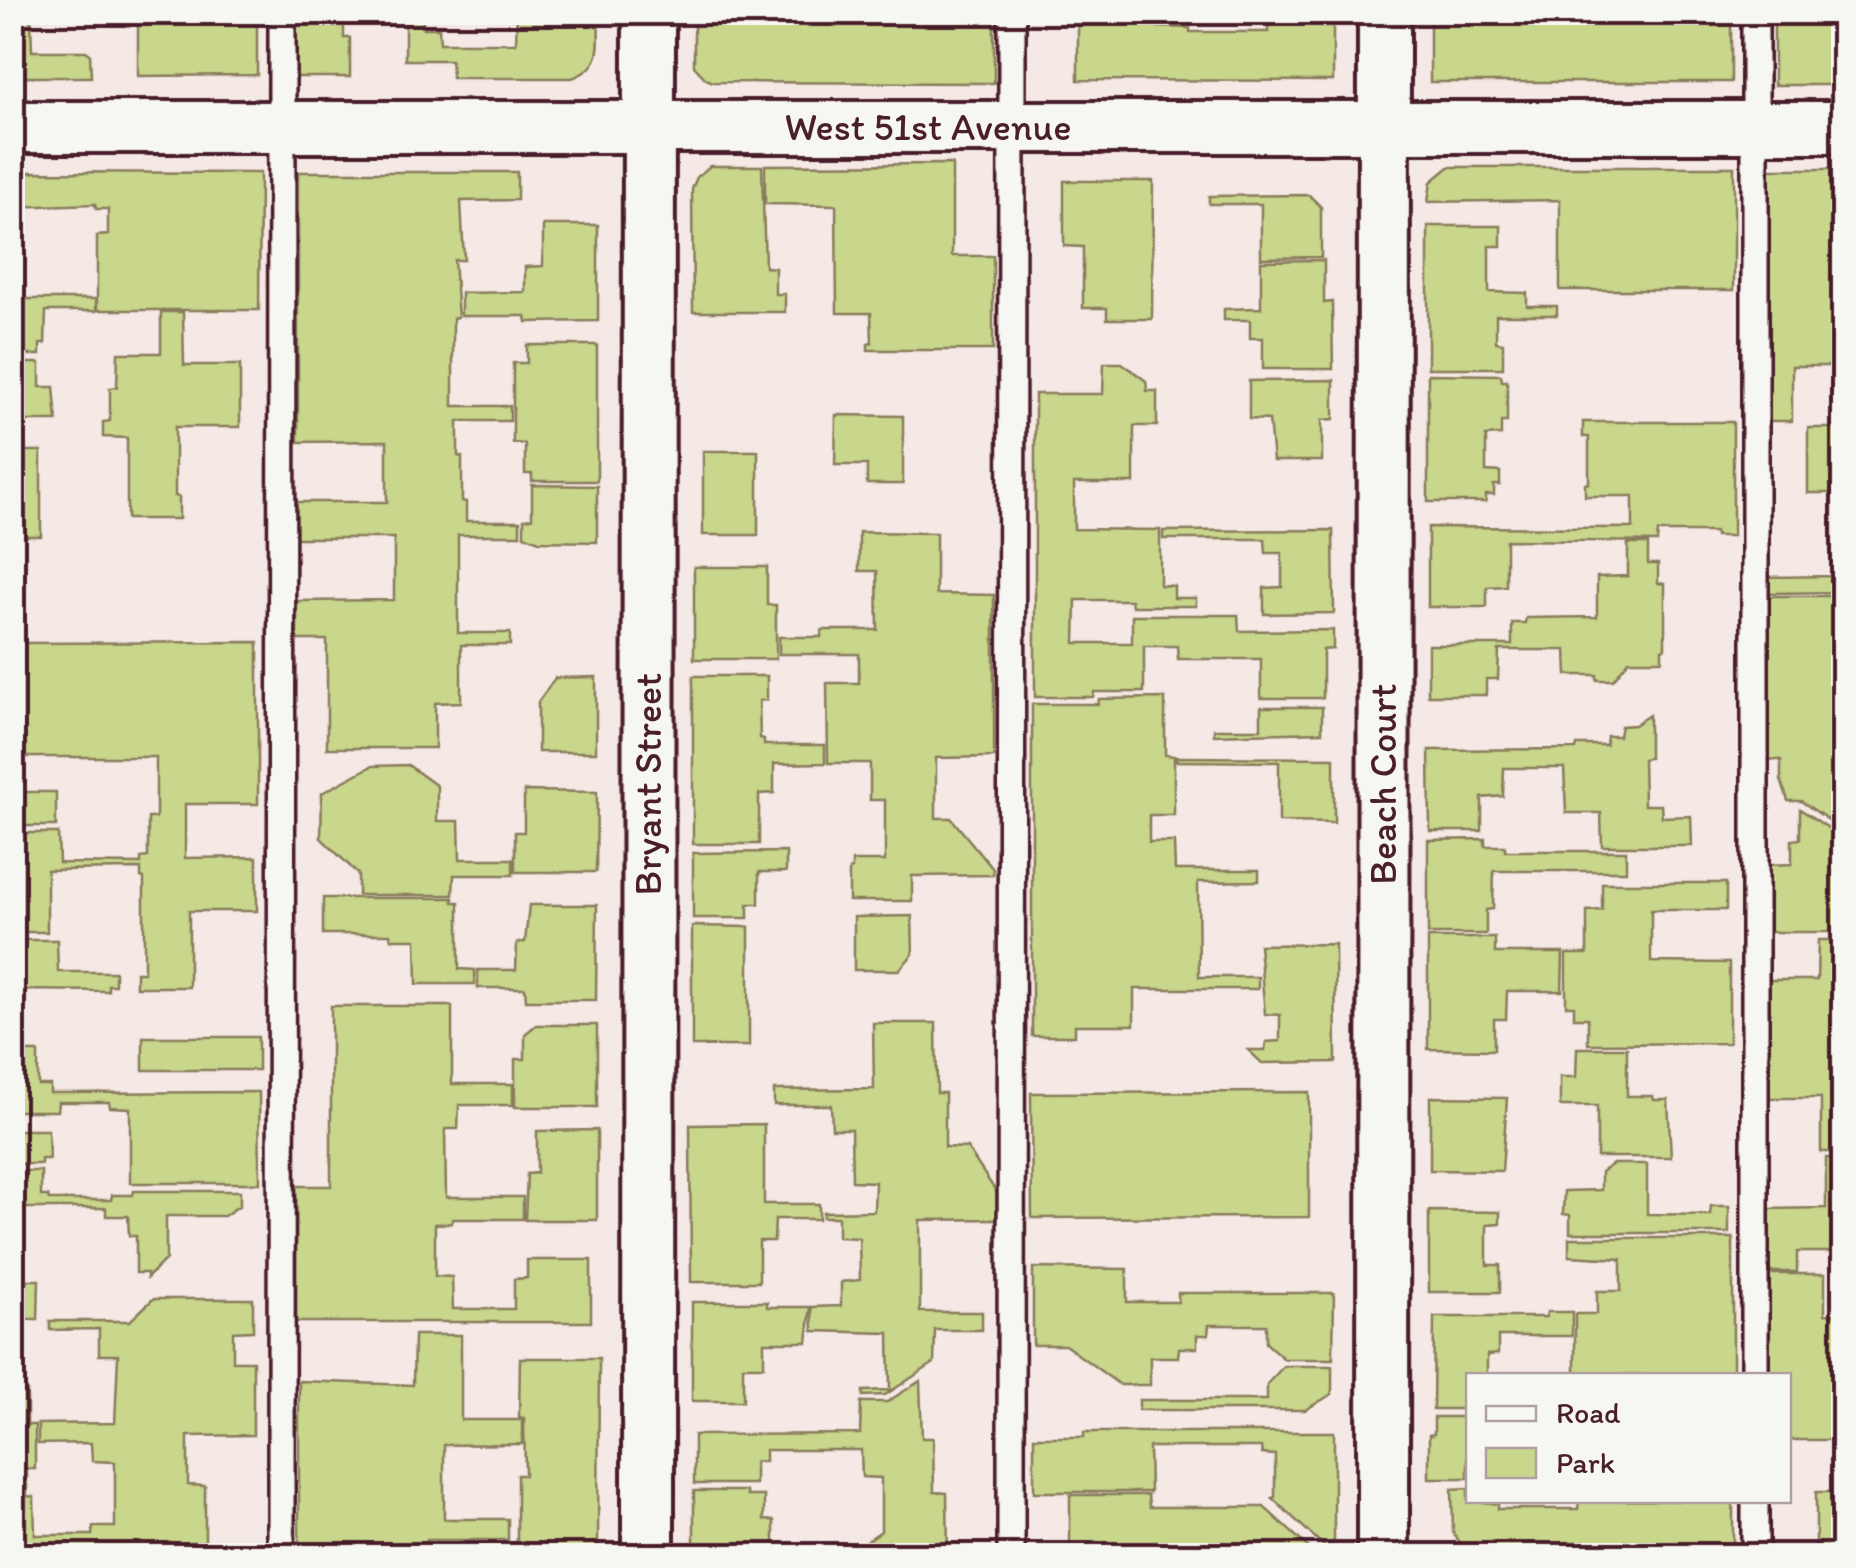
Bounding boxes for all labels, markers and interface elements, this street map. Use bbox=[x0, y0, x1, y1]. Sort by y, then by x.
street label: West 51st Avenue bbox=[784, 104, 1072, 150]
street label: Bryant Street bbox=[625, 673, 671, 895]
street label: Beach Court bbox=[1360, 683, 1406, 885]
legend bbox=[1466, 1373, 1791, 1503]
text: Road bbox=[1556, 1394, 1621, 1431]
text: Park bbox=[1556, 1444, 1615, 1481]

